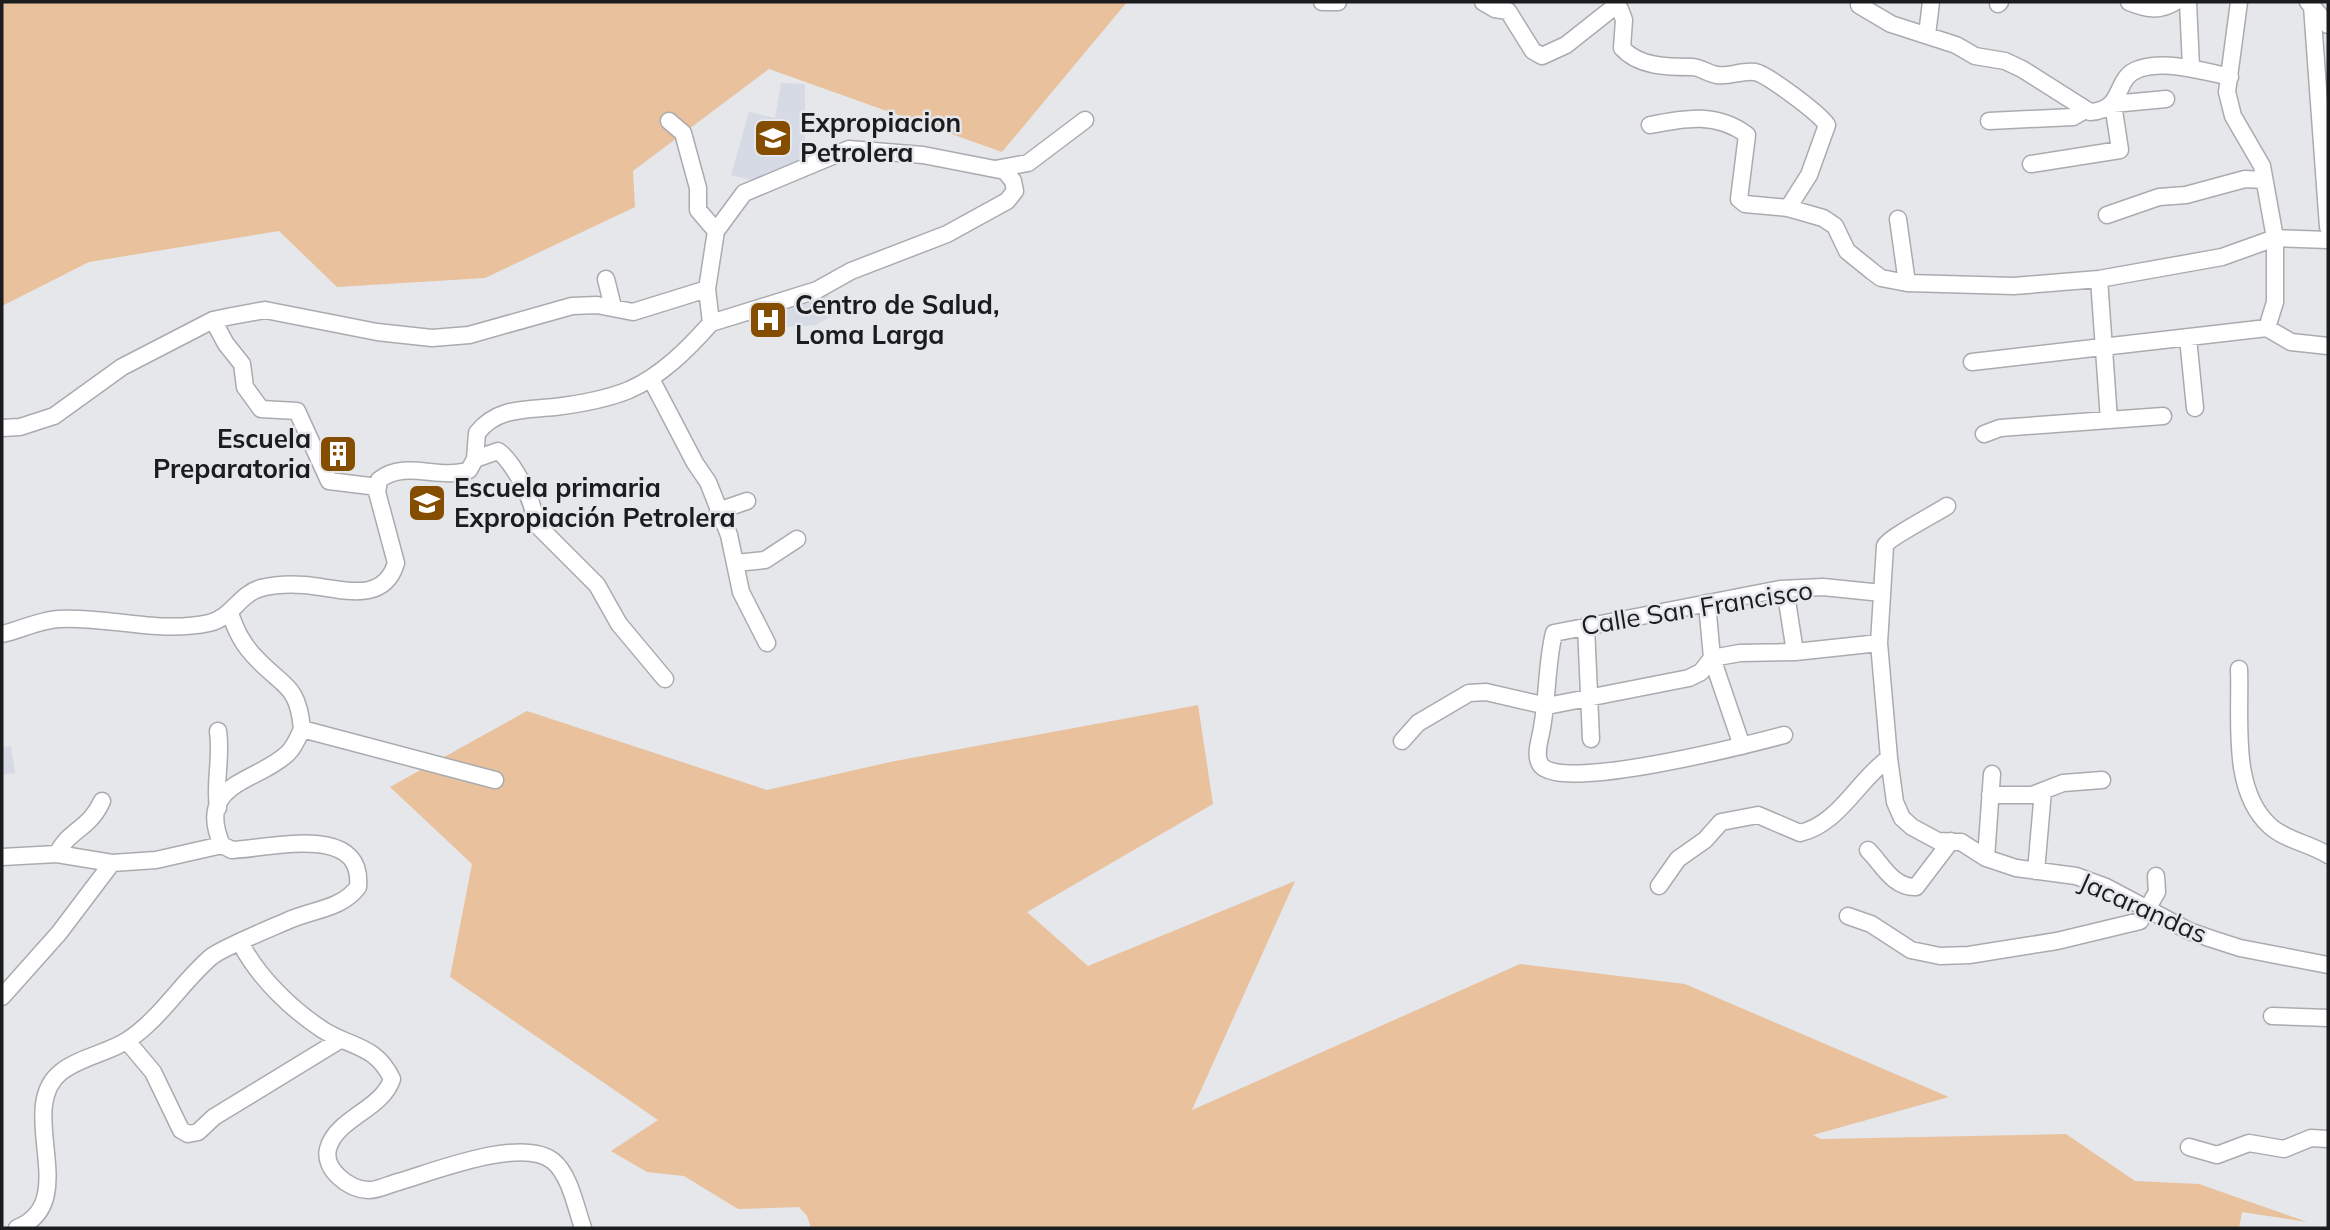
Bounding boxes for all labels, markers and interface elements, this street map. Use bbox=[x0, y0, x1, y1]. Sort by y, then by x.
place label: Expropiacion Petrolera bbox=[800, 106, 961, 169]
school or university icon: Expropiacion Petrolera bbox=[752, 117, 794, 159]
place label: Centro de Salud, Loma Larga bbox=[795, 288, 999, 351]
hospital icon: Centro de Salud, Loma Larga bbox=[747, 299, 789, 341]
place label: Escuela Preparatoria bbox=[153, 422, 311, 485]
building icon: Escuela Preparatoria bbox=[317, 433, 359, 475]
place label: Escuela primaria Expropiación Petrolera bbox=[454, 471, 736, 534]
school or university icon: Escuela primaria Expropiación Petrolera bbox=[406, 482, 448, 524]
street label: Calle San Francisco bbox=[1579, 573, 1815, 642]
street label: Jacarandas bbox=[2074, 865, 2212, 950]

